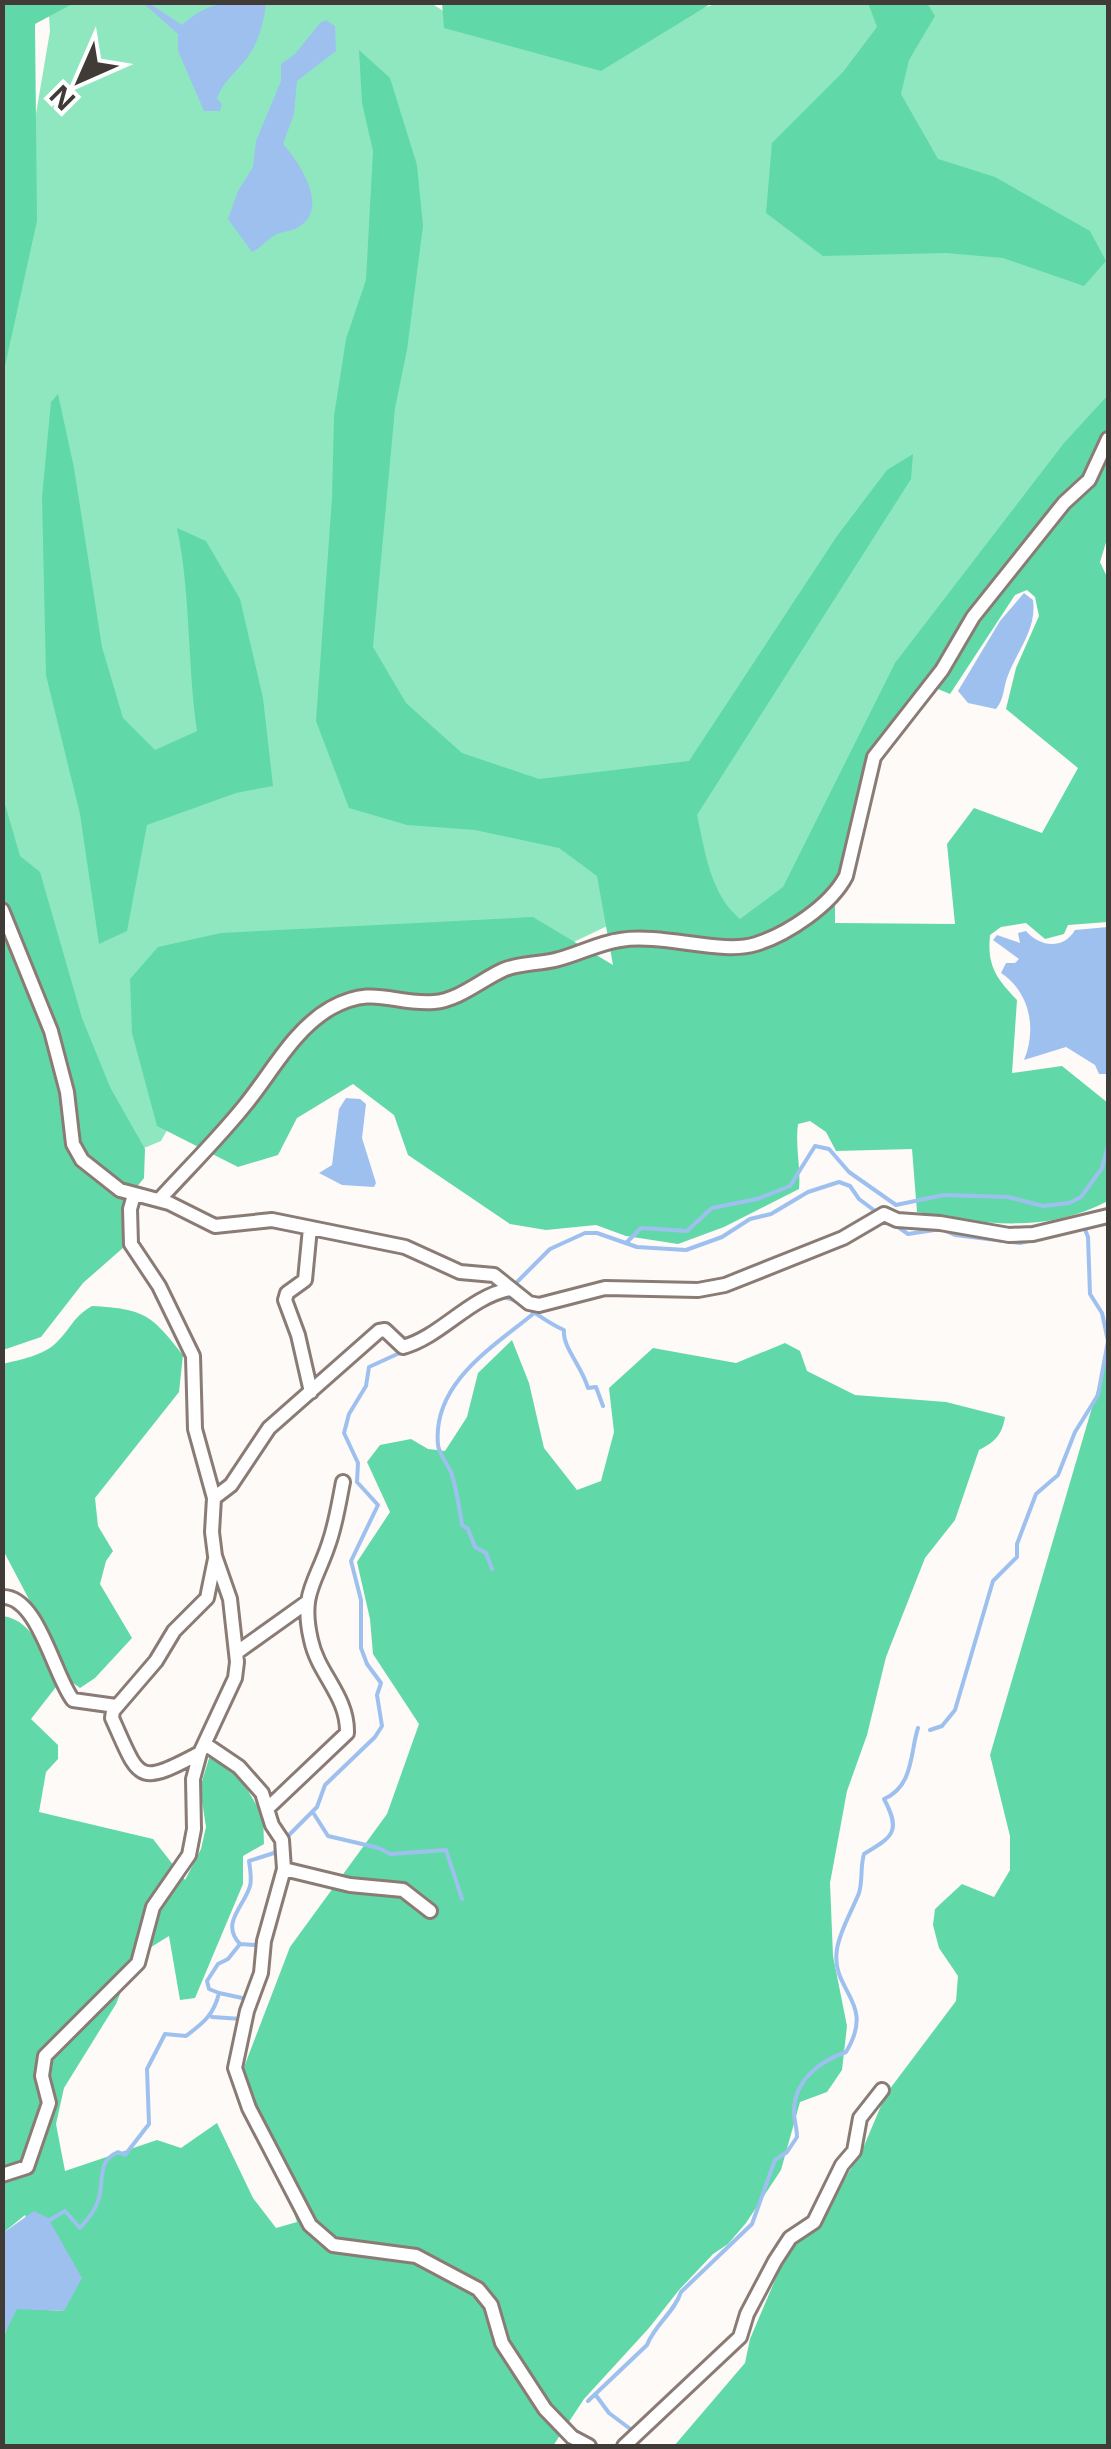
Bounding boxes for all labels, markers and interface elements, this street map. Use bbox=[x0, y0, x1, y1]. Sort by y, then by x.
north arrow bbox=[30, 30, 130, 130]
text: N bbox=[40, 77, 83, 120]

